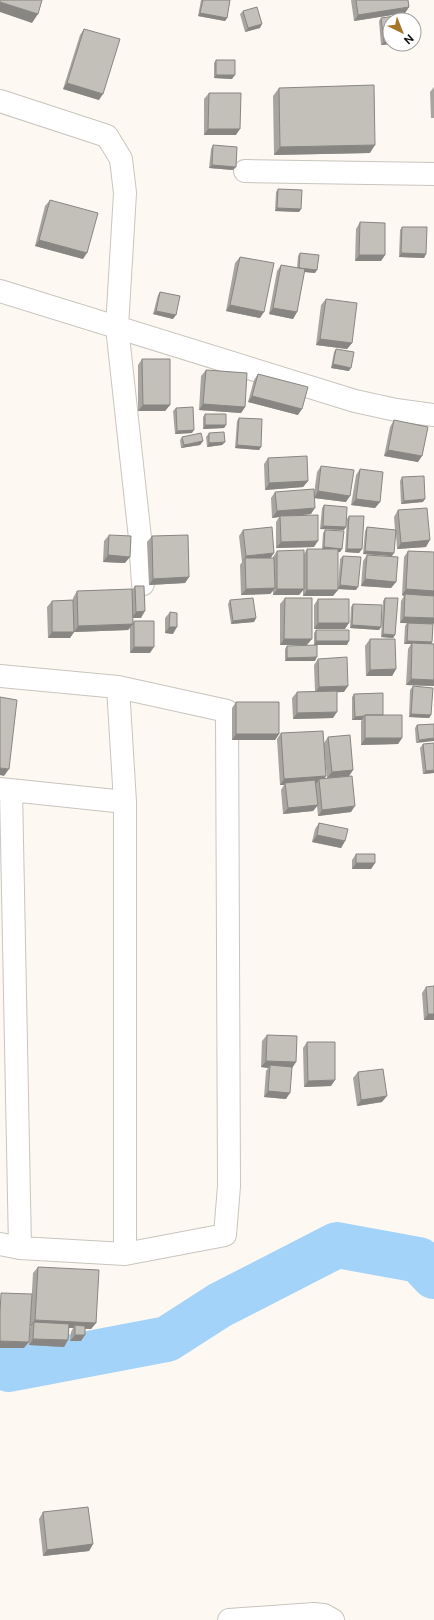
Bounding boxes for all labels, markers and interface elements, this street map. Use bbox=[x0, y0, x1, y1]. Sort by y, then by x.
north arrow bbox=[382, 12, 422, 52]
text: N bbox=[402, 32, 416, 47]

